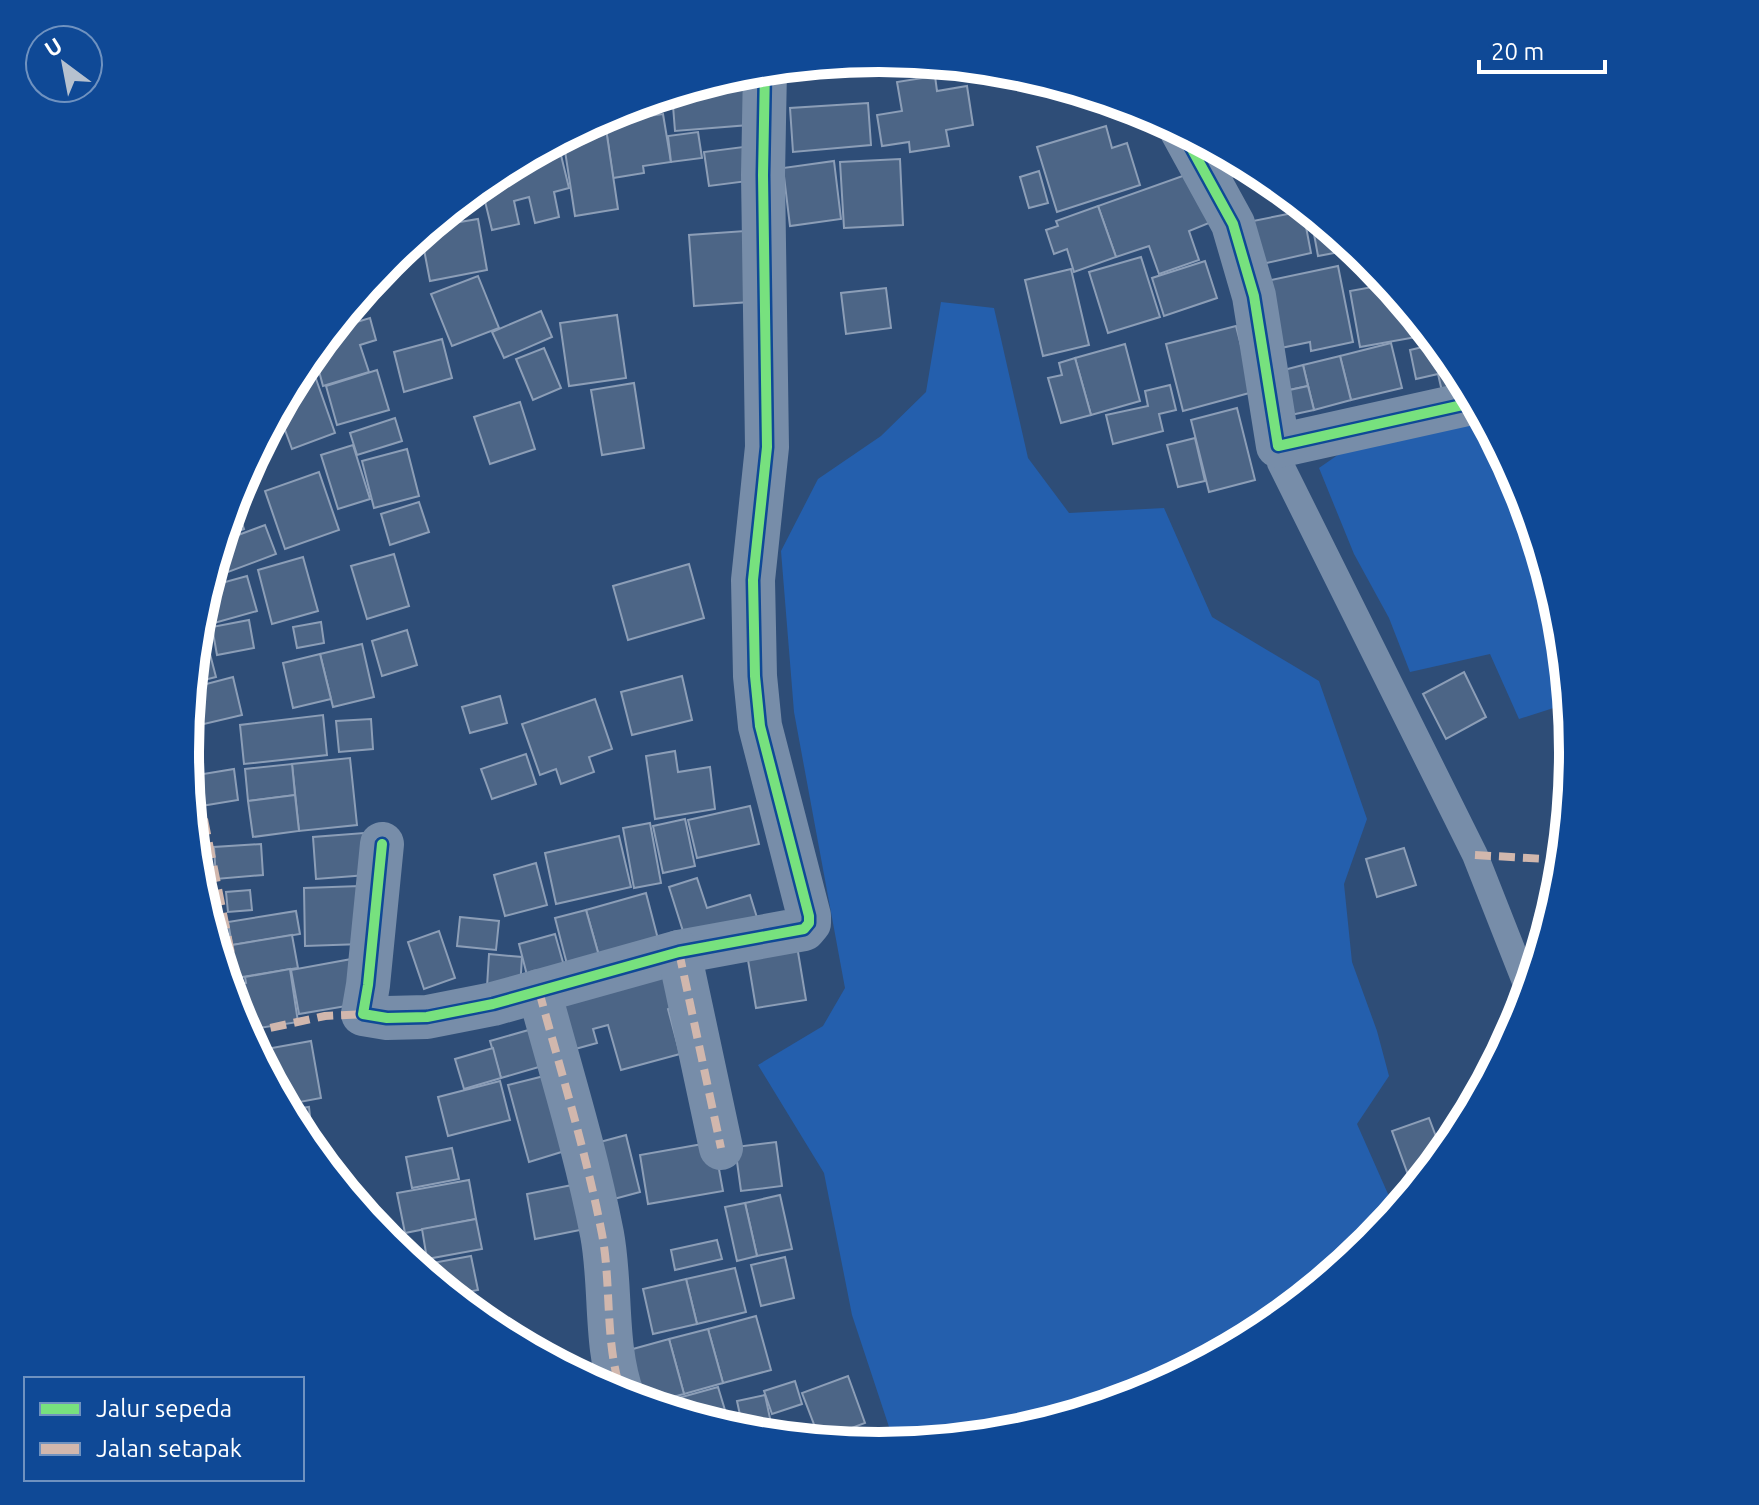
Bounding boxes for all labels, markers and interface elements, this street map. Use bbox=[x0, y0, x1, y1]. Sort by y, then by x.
north arrow bbox=[24, 24, 104, 104]
scale bar bbox=[1479, 24, 1605, 74]
text: U bbox=[40, 32, 66, 61]
text: 20 m bbox=[1491, 38, 1544, 65]
legend bbox=[24, 1377, 304, 1481]
text: Jalur sepeda bbox=[96, 1395, 232, 1422]
text: Jalan setapak bbox=[96, 1435, 242, 1462]

